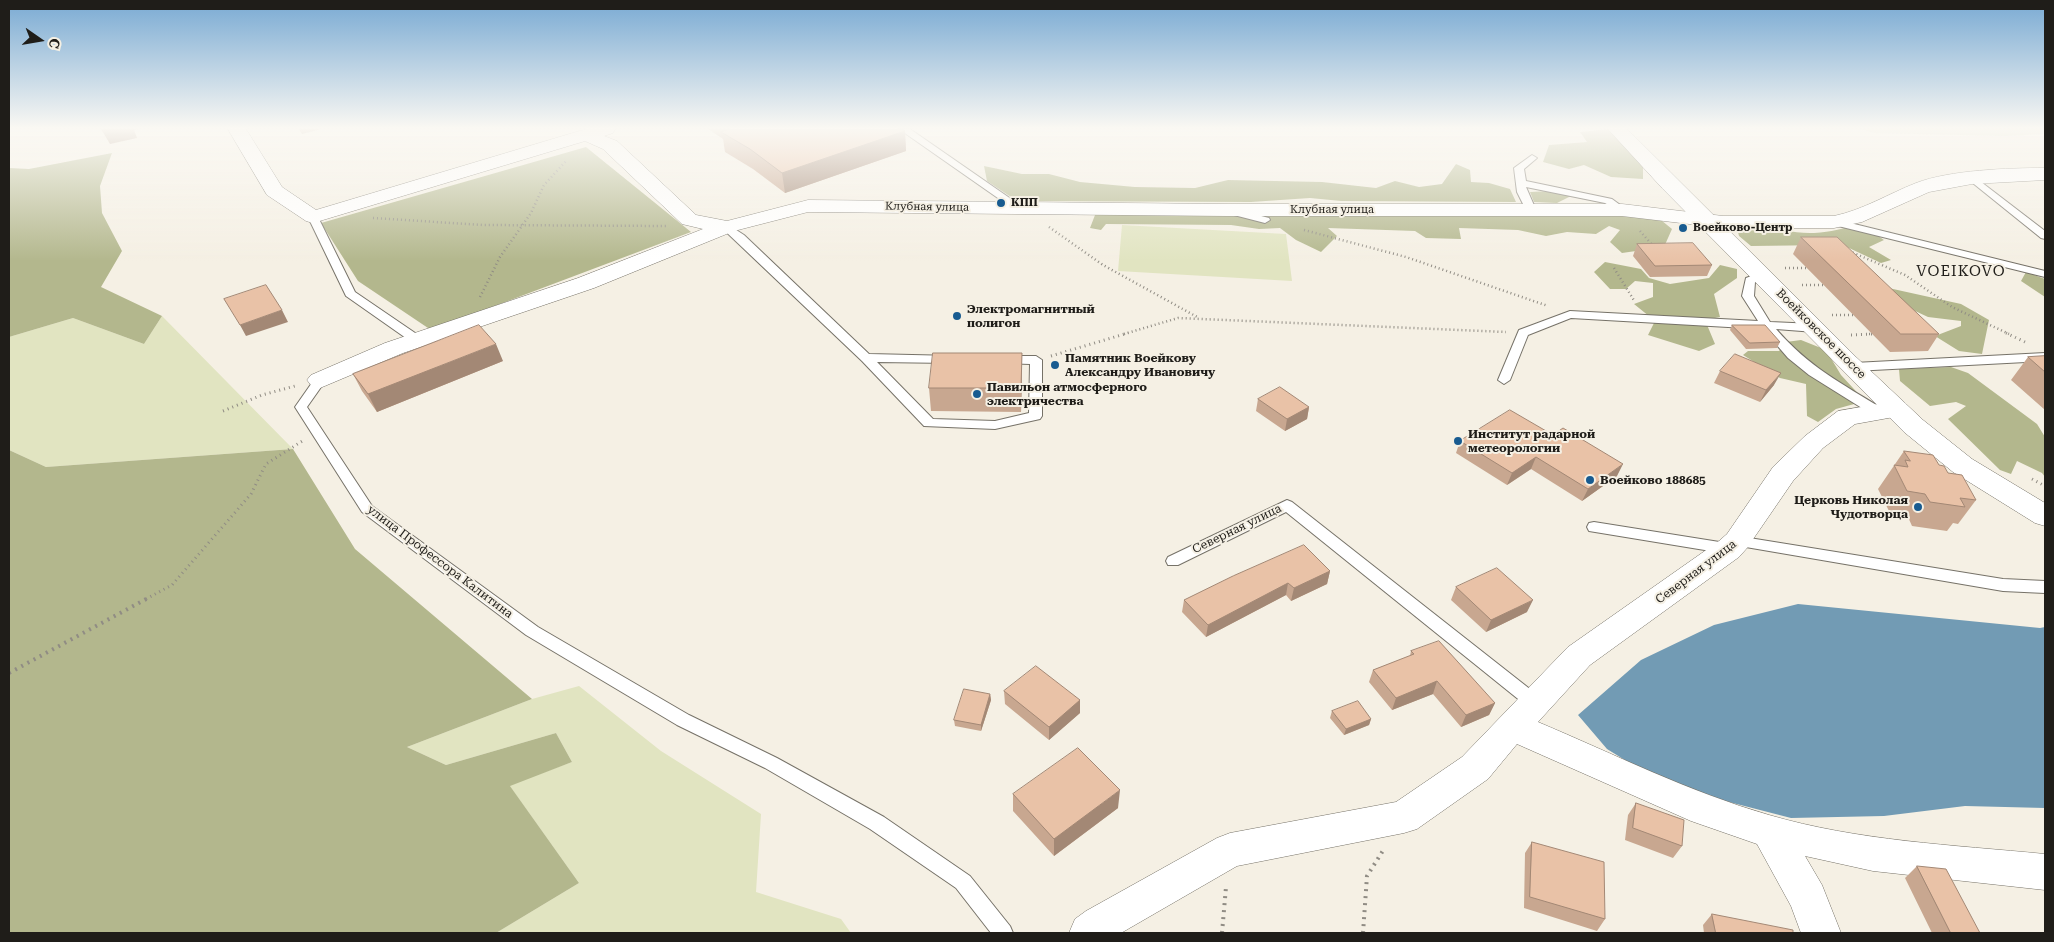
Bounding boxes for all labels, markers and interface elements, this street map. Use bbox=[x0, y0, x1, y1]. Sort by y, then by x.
north arrow bbox=[15, 15, 65, 65]
text: С bbox=[46, 37, 64, 50]
place label: КПП bbox=[1011, 196, 1038, 210]
marker: КПП bbox=[995, 197, 1007, 209]
street label: Клубная улица bbox=[885, 200, 969, 214]
street label: Клубная улица bbox=[1290, 203, 1374, 217]
place label: Воейково-Центр bbox=[1693, 221, 1793, 235]
marker: Воейково-Центр bbox=[1677, 222, 1689, 234]
district label: VOEIKOVO bbox=[1915, 263, 2007, 281]
street label: Воейковское шоссе bbox=[1773, 286, 1869, 382]
place label: Электромагнитный полигон bbox=[967, 302, 1095, 330]
marker: Электромагнитный полигон bbox=[951, 310, 963, 322]
place label: Памятник Воейкову Александру Ивановичу bbox=[1065, 351, 1215, 379]
marker: Памятник Воейкову Александру Ивановичу bbox=[1049, 359, 1061, 371]
place label: Павильон атмосферного электричества bbox=[987, 380, 1147, 408]
marker: Павильон атмосферного электричества bbox=[971, 388, 983, 400]
place label: Институт радарной метеорологии bbox=[1468, 427, 1595, 455]
marker: Институт радарной метеорологии bbox=[1452, 435, 1464, 447]
place label: Воейково 188685 bbox=[1600, 473, 1706, 487]
marker: Воейково 188685 bbox=[1584, 474, 1596, 486]
place label: Церковь Николая Чудотворца bbox=[1794, 493, 1908, 521]
street label: Северная улица bbox=[1190, 501, 1284, 557]
marker: Церковь Николая Чудотворца bbox=[1912, 501, 1924, 513]
street label: улица Профессора Калитина bbox=[364, 503, 516, 621]
street label: Северная улица bbox=[1653, 537, 1739, 607]

